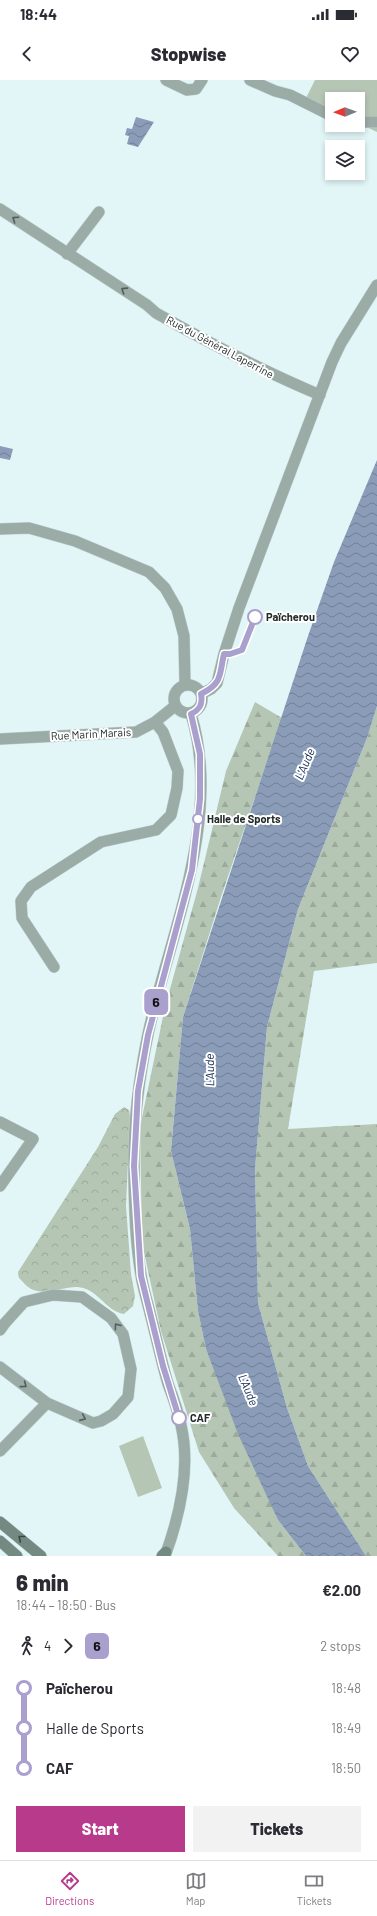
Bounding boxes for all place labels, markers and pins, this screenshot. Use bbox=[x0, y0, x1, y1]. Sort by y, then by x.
marker: Païcherou bbox=[247, 609, 263, 625]
place label: Païcherou bbox=[266, 610, 315, 623]
place label: Halle de Sports bbox=[207, 812, 281, 825]
marker: Halle de Sports bbox=[192, 813, 204, 825]
marker: CAF bbox=[171, 1410, 187, 1426]
place label: CAF bbox=[190, 1411, 210, 1424]

